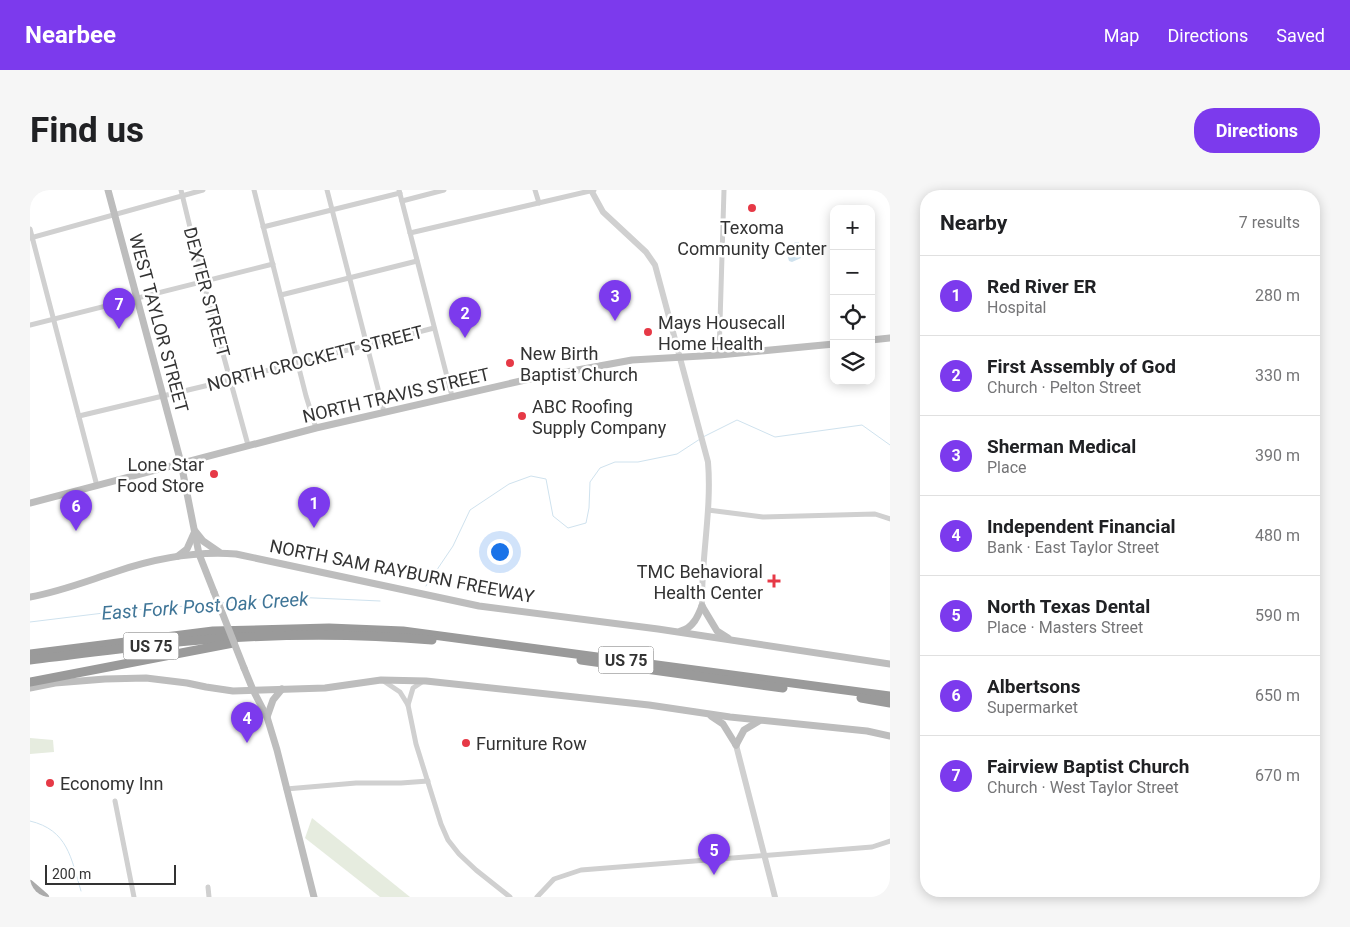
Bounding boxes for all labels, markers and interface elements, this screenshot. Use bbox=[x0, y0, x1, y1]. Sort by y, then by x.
text: Nearbee bbox=[25, 21, 116, 49]
text: Map bbox=[1104, 25, 1139, 46]
text: Directions bbox=[1167, 25, 1248, 46]
text: Saved bbox=[1276, 25, 1325, 46]
button: Directions bbox=[1194, 108, 1320, 153]
text: Find us bbox=[30, 110, 144, 151]
marker: Texoma Community Center bbox=[746, 202, 758, 214]
map controls bbox=[830, 205, 875, 385]
button: + bbox=[830, 205, 875, 250]
text: Nearby bbox=[940, 211, 1007, 235]
text: 7 results bbox=[1239, 213, 1300, 232]
place label: Texoma Community Center bbox=[677, 217, 827, 259]
street label: DEXTER STREET bbox=[180, 225, 235, 360]
street label: WEST TAYLOR STREET bbox=[125, 231, 193, 415]
button: − bbox=[830, 250, 875, 295]
text: Red River ER bbox=[987, 275, 1096, 298]
pin: 3 bbox=[599, 280, 631, 321]
text: 1 bbox=[951, 286, 961, 305]
text: 280 m bbox=[1255, 286, 1300, 305]
pin: 7 bbox=[103, 288, 135, 329]
button: locate bbox=[830, 295, 875, 340]
pin: 2 bbox=[449, 297, 481, 338]
text: Hospital bbox=[987, 298, 1047, 317]
place label: Mays Housecall Home Health bbox=[658, 312, 785, 354]
street label: NORTH CROCKETT STREET bbox=[205, 321, 425, 395]
marker: Mays Housecall Home Health bbox=[642, 326, 654, 338]
button: layers bbox=[830, 340, 875, 385]
place label: New Birth Baptist Church bbox=[520, 343, 638, 385]
text: First Assembly of God bbox=[987, 355, 1176, 378]
marker: New Birth Baptist Church bbox=[504, 357, 516, 369]
street label: NORTH TRAVIS STREET bbox=[300, 363, 492, 427]
text: 2 bbox=[951, 366, 961, 385]
text: 330 m bbox=[1255, 366, 1300, 385]
text: Church · Pelton Street bbox=[987, 378, 1141, 397]
place label: ABC Roofing Supply Company bbox=[532, 396, 667, 438]
marker: ABC Roofing Supply Company bbox=[516, 410, 528, 422]
text: Sherman Medical bbox=[987, 435, 1136, 458]
text: 3 bbox=[951, 446, 961, 465]
text: 390 m bbox=[1255, 446, 1300, 465]
place label: Lone Star Food Store bbox=[117, 454, 204, 496]
text: Place bbox=[987, 458, 1027, 477]
marker: Lone Star Food Store bbox=[208, 468, 220, 480]
pin: 1 bbox=[298, 487, 330, 528]
pin: 6 bbox=[60, 490, 92, 531]
text: Independent Financial bbox=[987, 515, 1176, 538]
text: 4 bbox=[951, 526, 961, 545]
text: 480 m bbox=[1255, 526, 1300, 545]
street label: NORTH SAM RAYBURN FREEWAY bbox=[268, 535, 536, 607]
text: Bank · East Taylor Street bbox=[987, 538, 1159, 557]
your location bbox=[487, 539, 513, 565]
place label: TMC Behavioral Health Center bbox=[637, 561, 763, 603]
marker: TMC Behavioral Health Center bbox=[767, 574, 781, 588]
water label: East Fork Post Oak Creek bbox=[101, 587, 310, 625]
text: North Texas Dental bbox=[987, 595, 1150, 618]
text: 5 bbox=[951, 606, 961, 625]
text: 590 m bbox=[1255, 606, 1300, 625]
text: Place · Masters Street bbox=[987, 618, 1143, 637]
road number: US 75 bbox=[124, 632, 178, 660]
road number: US 75 bbox=[598, 646, 654, 674]
text: Albertsons bbox=[987, 675, 1081, 698]
text: 6 bbox=[951, 686, 961, 705]
text: 650 m bbox=[1255, 686, 1300, 705]
text: Supermarket bbox=[987, 698, 1078, 717]
pin: 4 bbox=[231, 702, 263, 743]
place label: Furniture Row bbox=[476, 733, 587, 754]
marker: Furniture Row bbox=[460, 737, 472, 749]
text: Fairview Baptist Church bbox=[987, 755, 1189, 778]
text: 7 bbox=[951, 766, 961, 785]
text: 670 m bbox=[1255, 766, 1300, 785]
place label: Economy Inn bbox=[60, 773, 164, 794]
marker: Economy Inn bbox=[44, 777, 56, 789]
text: Church · West Taylor Street bbox=[987, 778, 1179, 797]
pin: 5 bbox=[698, 834, 730, 875]
scale bar bbox=[45, 862, 176, 885]
text: 200 m bbox=[52, 866, 91, 882]

